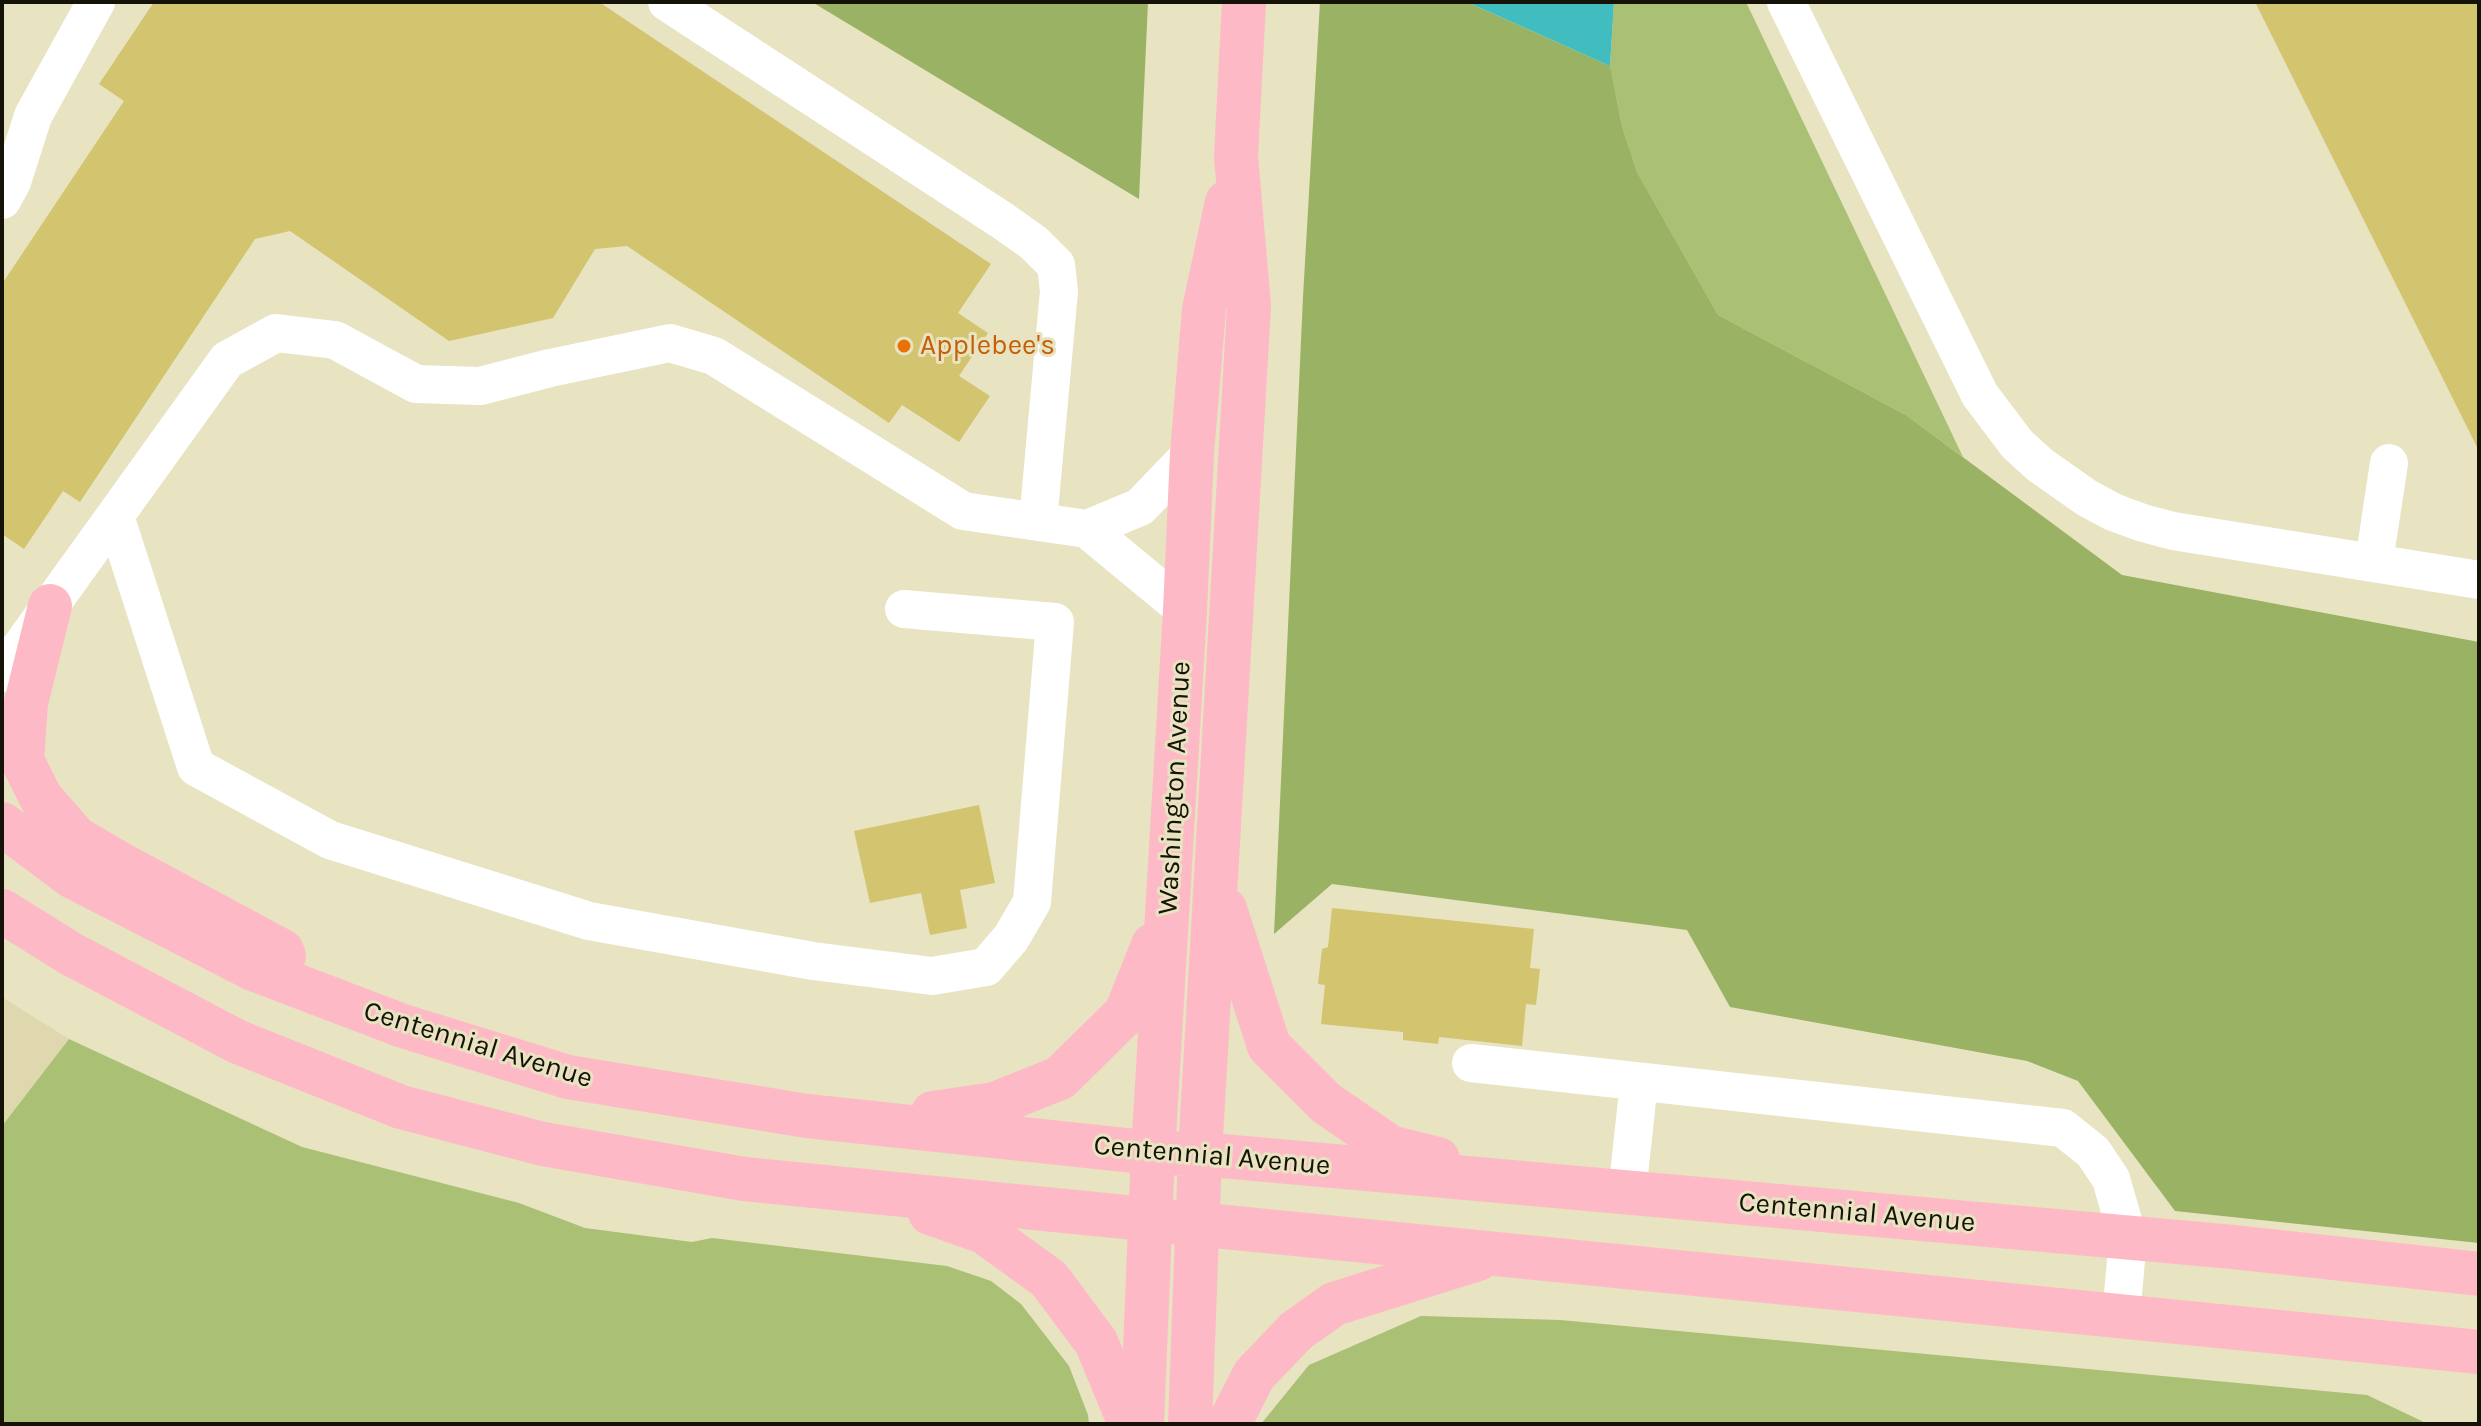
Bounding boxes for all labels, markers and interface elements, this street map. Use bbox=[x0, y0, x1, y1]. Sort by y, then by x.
place label: Applebee's bbox=[920, 329, 1055, 363]
marker: Applebee's bbox=[895, 337, 913, 355]
street label: Washington Avenue bbox=[1152, 660, 1198, 916]
street label: Centennial Avenue bbox=[360, 994, 596, 1096]
street label: Centennial Avenue bbox=[1092, 1129, 1332, 1183]
street label: Centennial Avenue bbox=[1737, 1186, 1977, 1240]

